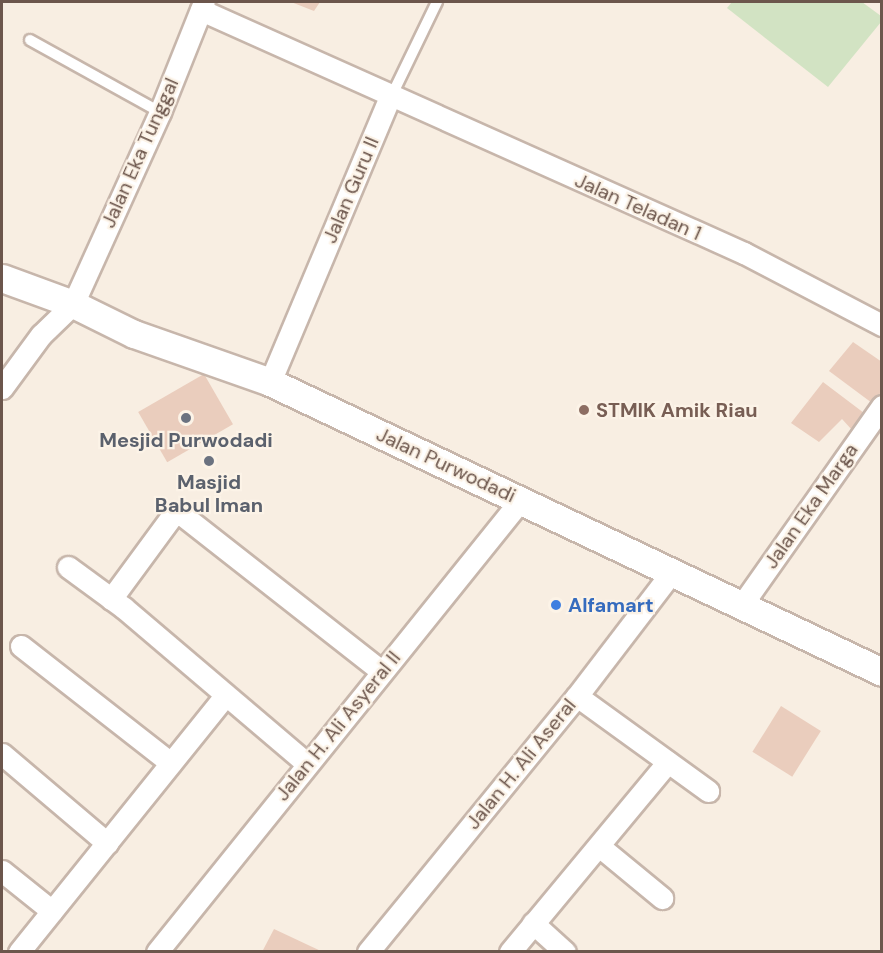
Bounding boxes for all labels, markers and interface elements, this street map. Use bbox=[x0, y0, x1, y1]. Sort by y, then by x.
street label: Jalan Eka Tunggal bbox=[96, 74, 184, 232]
street label: Jalan Guru II bbox=[318, 133, 384, 247]
street label: Jalan Teladan 1 bbox=[571, 168, 705, 246]
place label: STMIK Amik Riau bbox=[596, 398, 758, 422]
marker: STMIK Amik Riau bbox=[577, 403, 591, 417]
marker: Mesjid Purwodadi bbox=[179, 411, 193, 425]
street label: Jalan Purwodadi bbox=[373, 422, 519, 508]
place label: Mesjid Purwodadi bbox=[99, 428, 273, 452]
street label: Jalan Eka Marga bbox=[759, 439, 863, 573]
marker: Masjid Babul Iman bbox=[202, 454, 216, 468]
place label: Masjid Babul Iman bbox=[155, 470, 263, 517]
place label: Alfamart bbox=[568, 593, 654, 617]
marker: Alfamart bbox=[549, 598, 563, 612]
street label: Jalan H. Ali Asyeral II bbox=[270, 646, 406, 806]
street label: Jalan H. Ali Aseral bbox=[461, 694, 581, 834]

